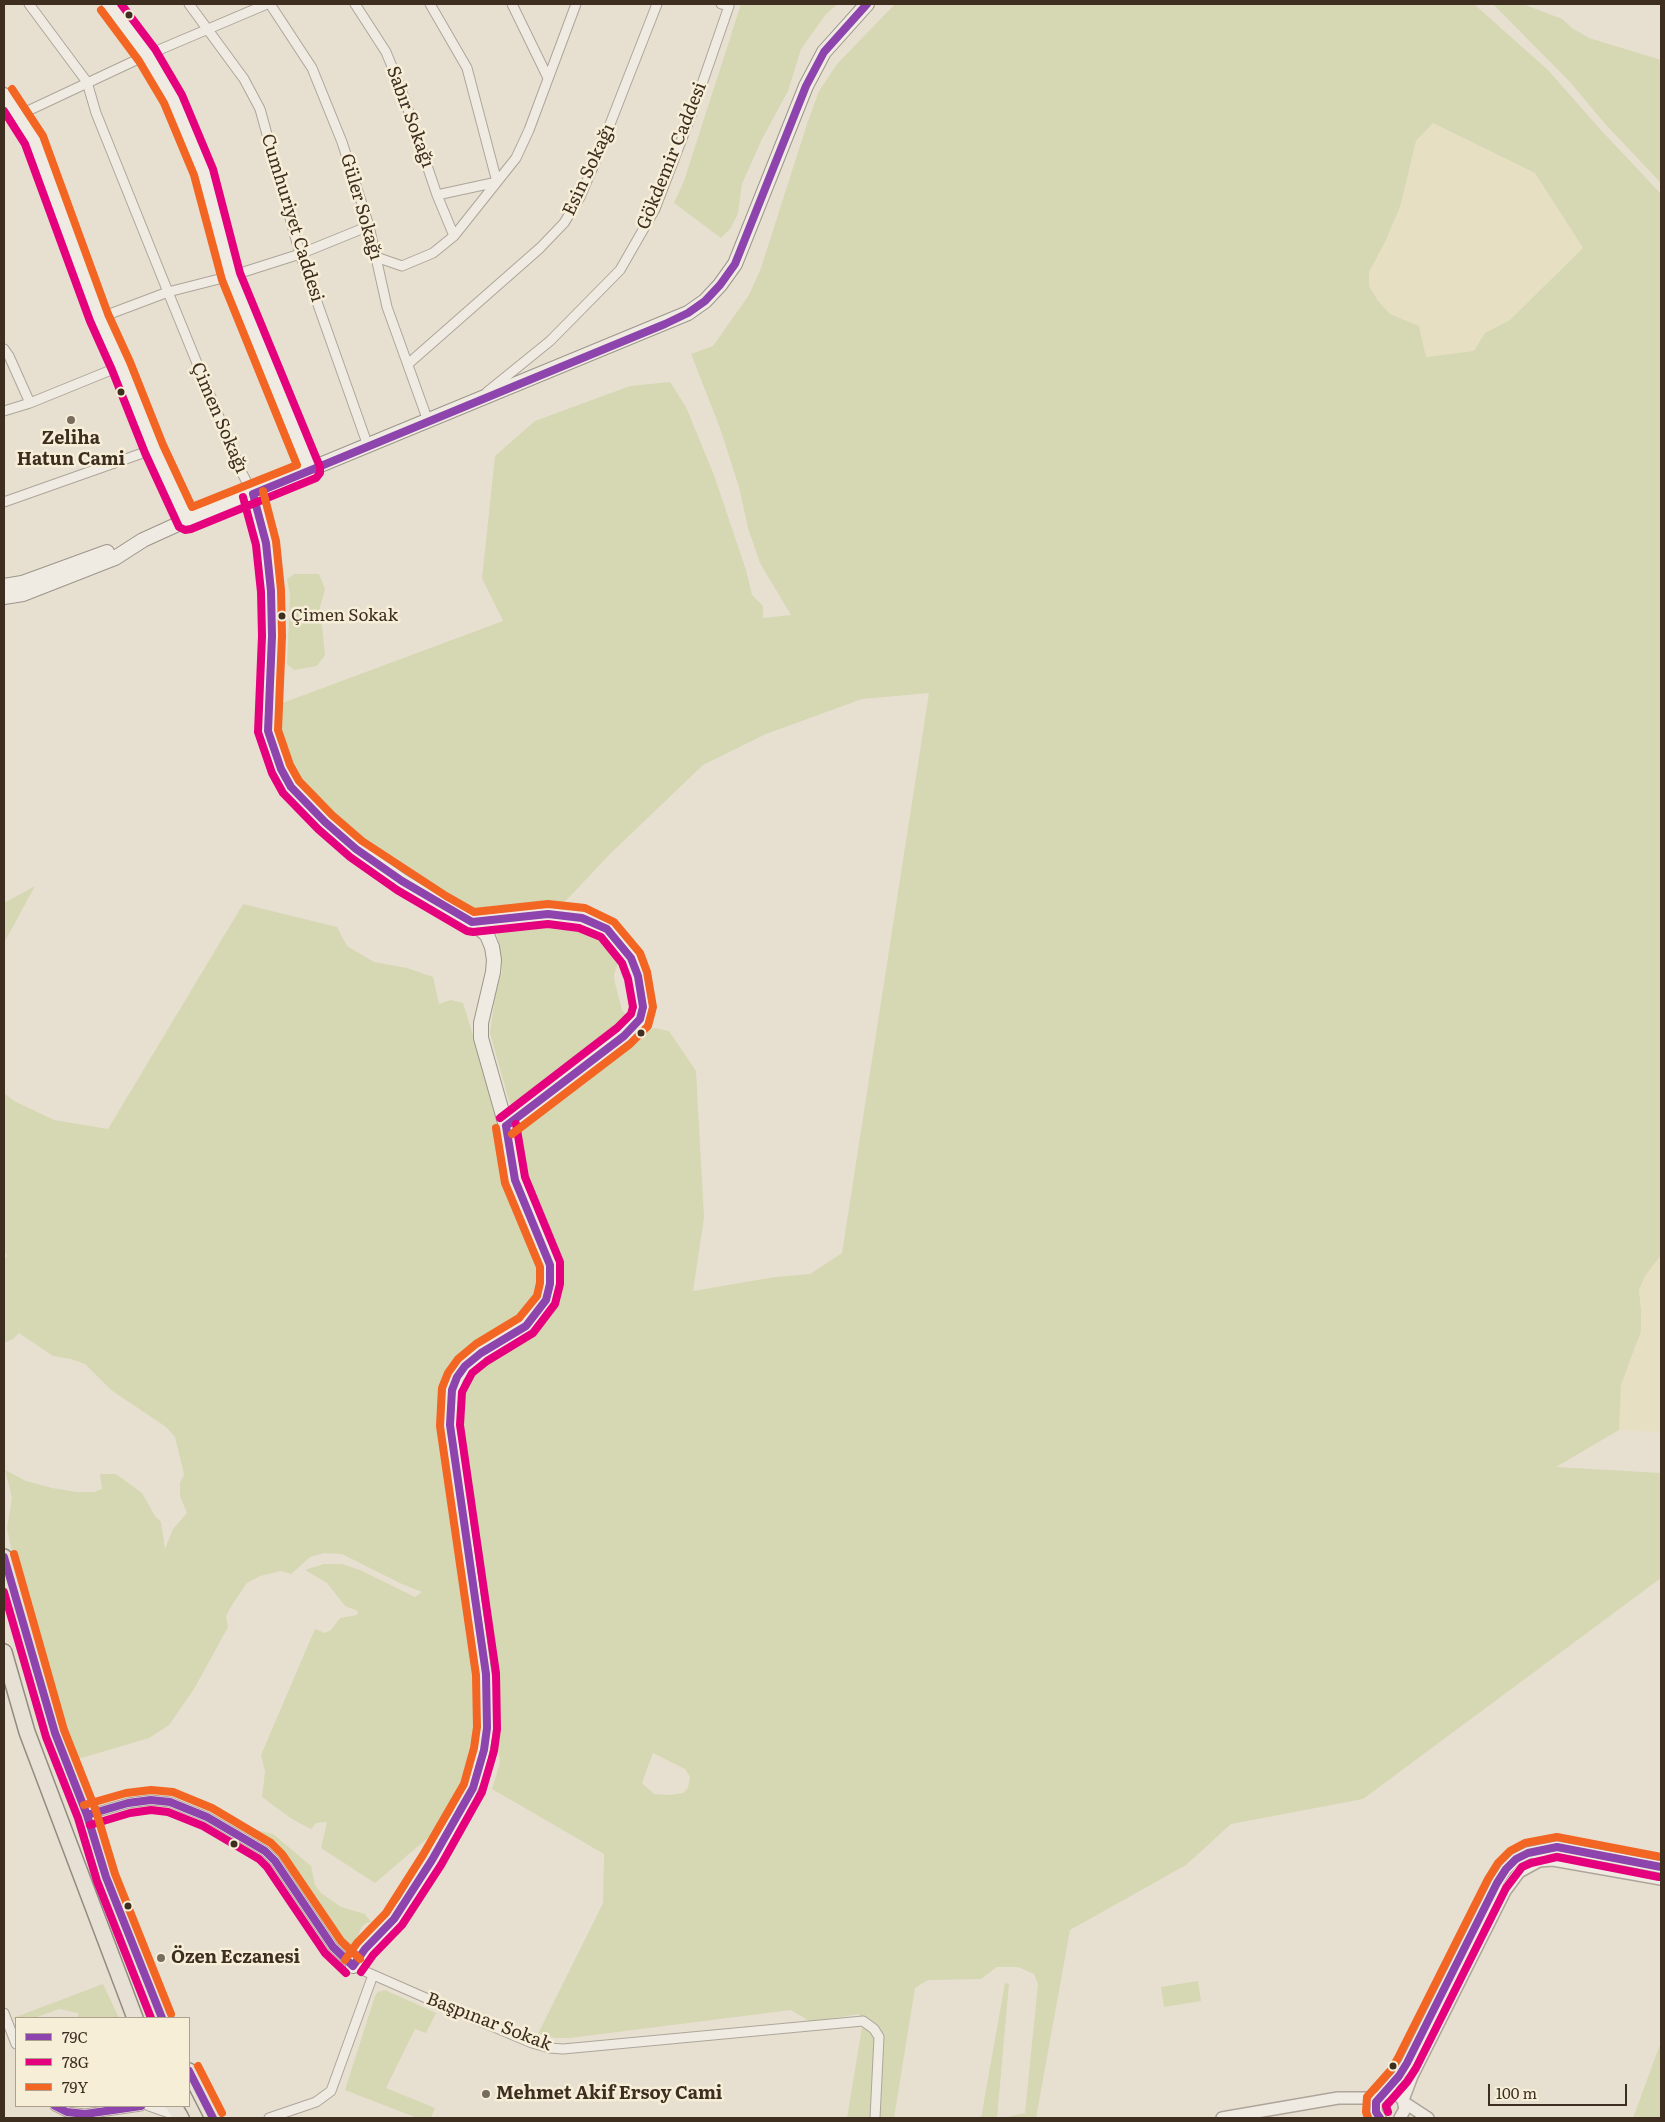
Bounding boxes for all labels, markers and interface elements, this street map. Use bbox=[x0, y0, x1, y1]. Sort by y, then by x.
unlabelled marker bbox=[124, 10, 134, 20]
street label: Sabır Sokağı bbox=[382, 63, 438, 171]
street label: Gökdemir Caddesi bbox=[633, 79, 711, 233]
street label: Esin Sokağı bbox=[558, 121, 620, 219]
street label: Cumhuriyet Caddesi bbox=[256, 131, 328, 305]
street label: Güler Sokağı bbox=[335, 151, 387, 263]
street label: Çimen Sokağı bbox=[186, 359, 252, 477]
unlabelled marker bbox=[116, 387, 126, 397]
marker: Zeliha Hatun Cami bbox=[65, 414, 77, 426]
place label: Zeliha Hatun Cami bbox=[17, 428, 125, 470]
place label: Çimen Sokak bbox=[291, 606, 398, 626]
marker: Çimen Sokak bbox=[277, 611, 287, 621]
unlabelled marker bbox=[636, 1028, 646, 1038]
unlabelled marker bbox=[229, 1839, 239, 1849]
unlabelled marker bbox=[123, 1901, 133, 1911]
place label: Özen Eczanesi bbox=[171, 1947, 300, 1969]
marker: Özen Eczanesi bbox=[155, 1952, 167, 1964]
street label: Başpınar Sokak bbox=[423, 1988, 555, 2056]
legend bbox=[15, 2017, 190, 2107]
text: 79C bbox=[62, 2025, 88, 2048]
text: 78G bbox=[62, 2050, 89, 2073]
unlabelled marker bbox=[1388, 2061, 1398, 2071]
scale bar bbox=[1490, 2074, 1629, 2106]
text: 79Y bbox=[62, 2075, 88, 2098]
text: 100 m bbox=[1496, 2081, 1537, 2104]
place label: Mehmet Akif Ersoy Cami bbox=[496, 2083, 722, 2105]
marker: Mehmet Akif Ersoy Cami bbox=[480, 2088, 492, 2100]

